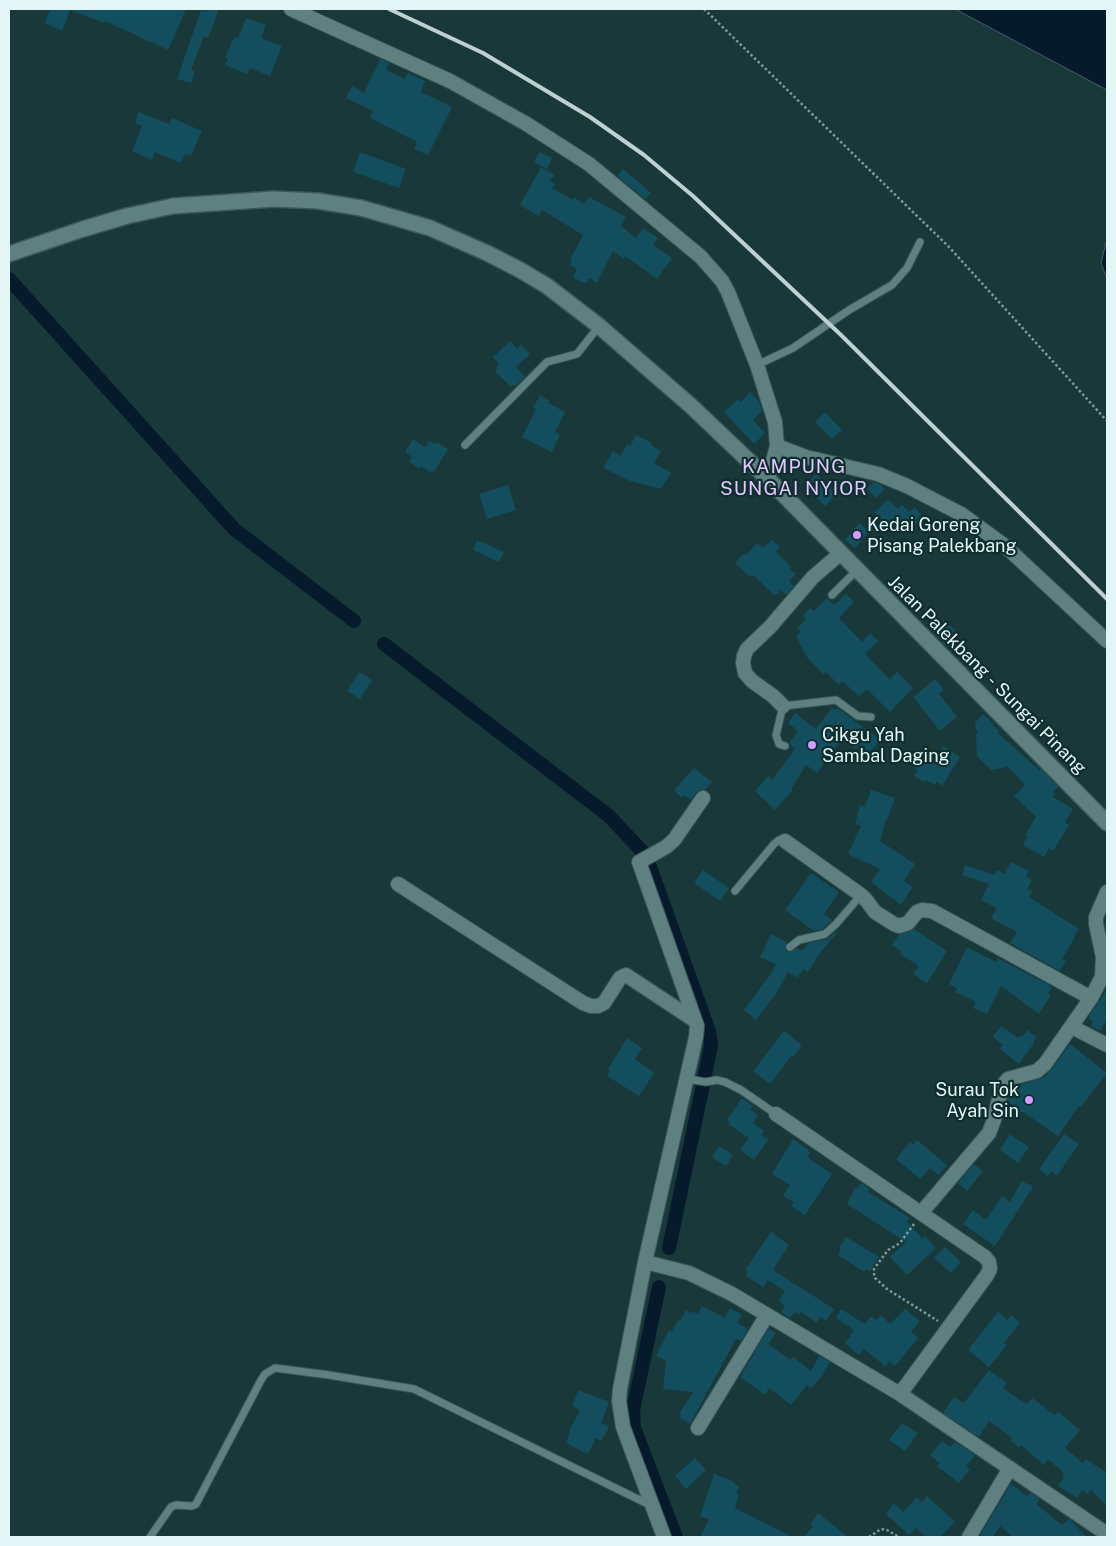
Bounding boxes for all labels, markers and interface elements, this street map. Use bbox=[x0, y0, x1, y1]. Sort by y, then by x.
district label: KAMPUNG SUNGAI NYIOR bbox=[719, 456, 869, 500]
place label: Kedai Goreng Pisang Palekbang bbox=[867, 514, 1017, 556]
marker: Kedai Goreng Pisang Palekbang bbox=[851, 529, 863, 541]
street label: Jalan Palekbang - Sungai Pinang bbox=[883, 571, 1091, 779]
place label: Cikgu Yah Sambal Daging bbox=[822, 724, 950, 766]
marker: Cikgu Yah Sambal Daging bbox=[806, 739, 818, 751]
place label: Surau Tok Ayah Sin bbox=[935, 1079, 1019, 1122]
marker: Surau Tok Ayah Sin bbox=[1023, 1094, 1035, 1106]

